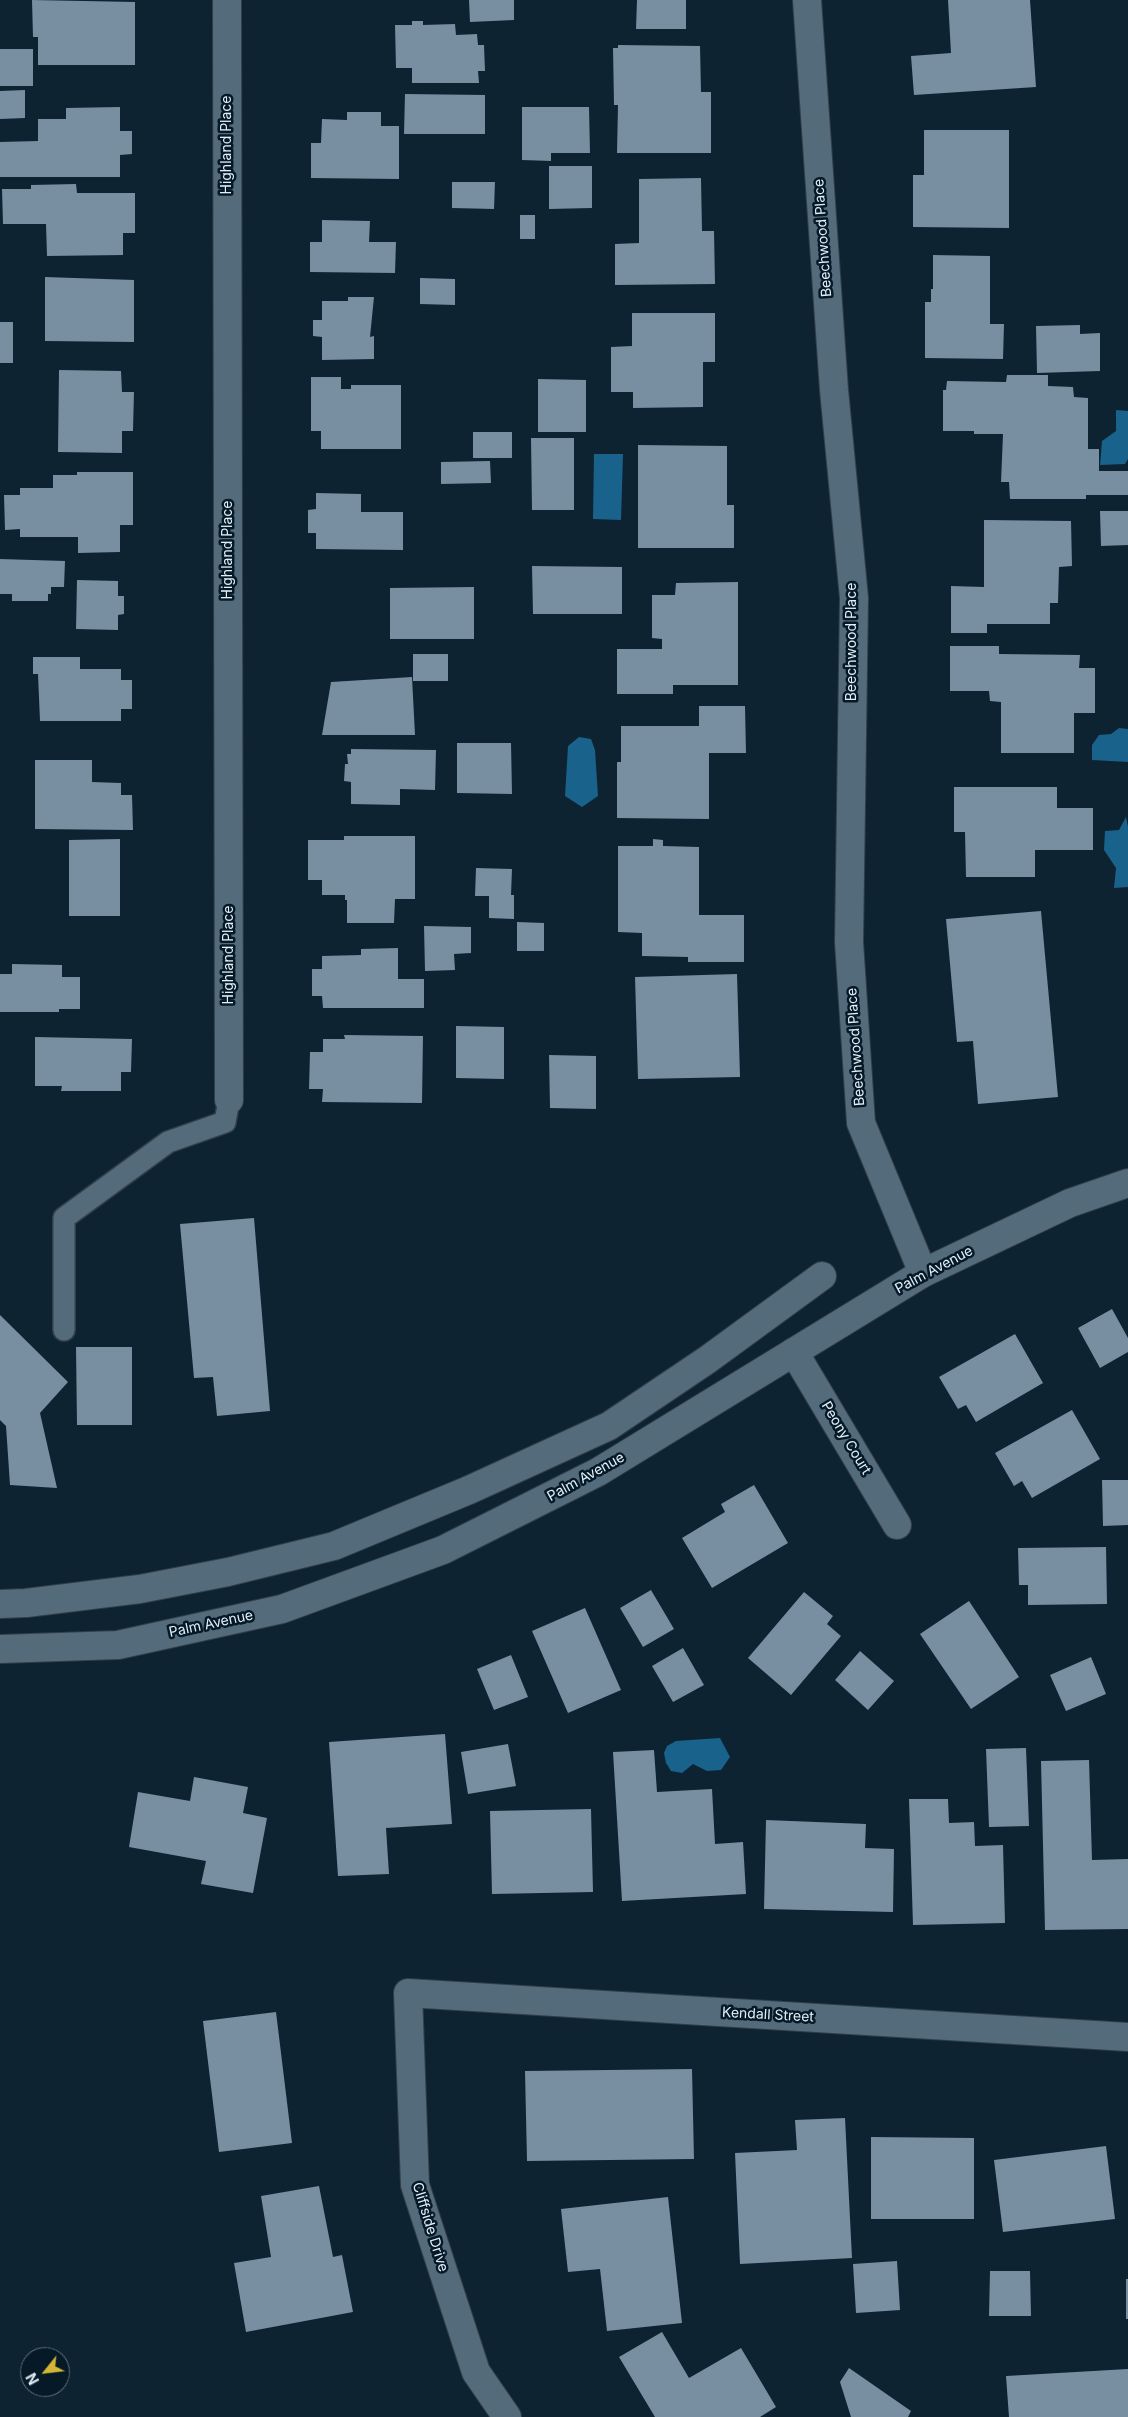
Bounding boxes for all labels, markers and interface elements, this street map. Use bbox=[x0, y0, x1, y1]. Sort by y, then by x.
street label: Highland Place bbox=[219, 95, 235, 195]
street label: Beechwood Place bbox=[810, 178, 836, 298]
street label: Highland Place bbox=[220, 500, 236, 600]
street label: Beechwood Place bbox=[844, 583, 860, 701]
street label: Highland Place bbox=[221, 905, 237, 1005]
street label: Beechwood Place bbox=[843, 987, 869, 1107]
street label: Palm Avenue bbox=[892, 1242, 976, 1298]
street label: Peony Court bbox=[818, 1398, 874, 1478]
street label: Palm Avenue bbox=[545, 1449, 627, 1505]
street label: Palm Avenue bbox=[167, 1607, 255, 1641]
street label: Kendall Street bbox=[722, 2004, 814, 2026]
street label: Cliffside Drive bbox=[408, 2180, 452, 2274]
north arrow bbox=[20, 2347, 70, 2397]
text: N bbox=[22, 2370, 42, 2388]

